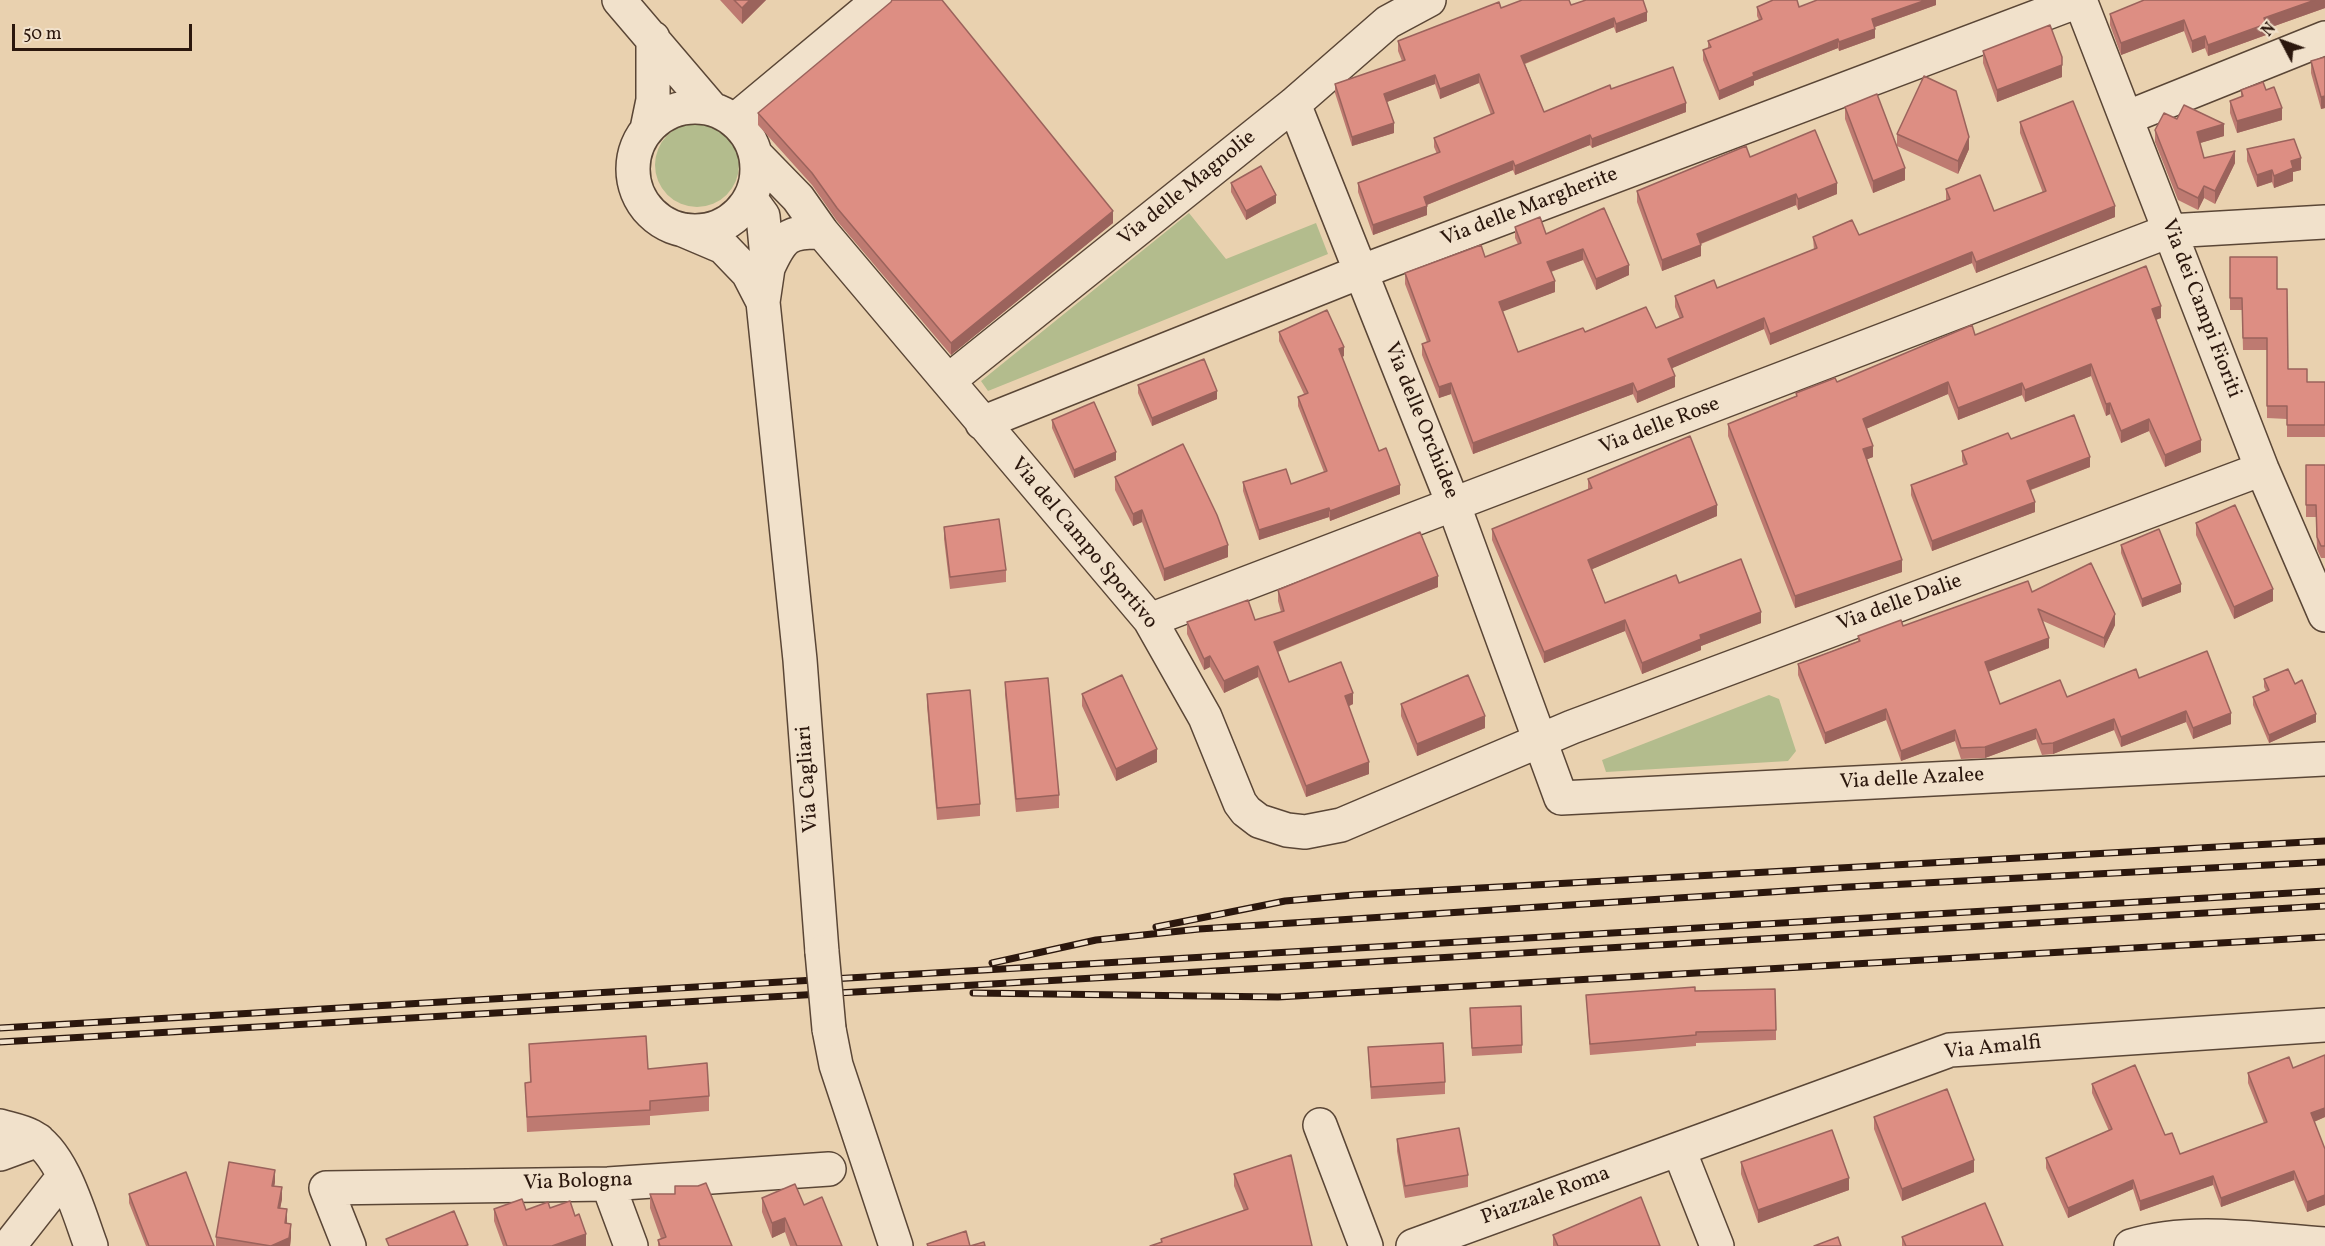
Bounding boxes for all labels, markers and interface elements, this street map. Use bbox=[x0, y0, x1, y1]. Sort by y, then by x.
scale bar bbox=[15, 12, 195, 50]
north arrow bbox=[2253, 12, 2313, 72]
text: N bbox=[2257, 19, 2282, 42]
text: 50 m bbox=[23, 22, 62, 47]
street label: Via delle Magnolie bbox=[1114, 126, 1262, 252]
street label: Via delle Margherite bbox=[1438, 163, 1622, 253]
street label: Via dei Campi Fioriti bbox=[2154, 216, 2246, 402]
street label: Via delle Orchidee bbox=[1377, 339, 1463, 503]
street label: Via delle Rose bbox=[1596, 392, 1724, 462]
street label: Via del Campo Sportivo bbox=[1004, 453, 1162, 635]
street label: Via delle Dalie bbox=[1834, 570, 1966, 638]
street label: Via Cagliari bbox=[793, 725, 825, 833]
street label: Via delle Azalee bbox=[1839, 764, 1985, 796]
street label: Via Amalfi bbox=[1943, 1031, 2043, 1067]
street label: Piazzale Roma bbox=[1478, 1162, 1614, 1232]
street label: Via Bologna bbox=[523, 1168, 633, 1198]

